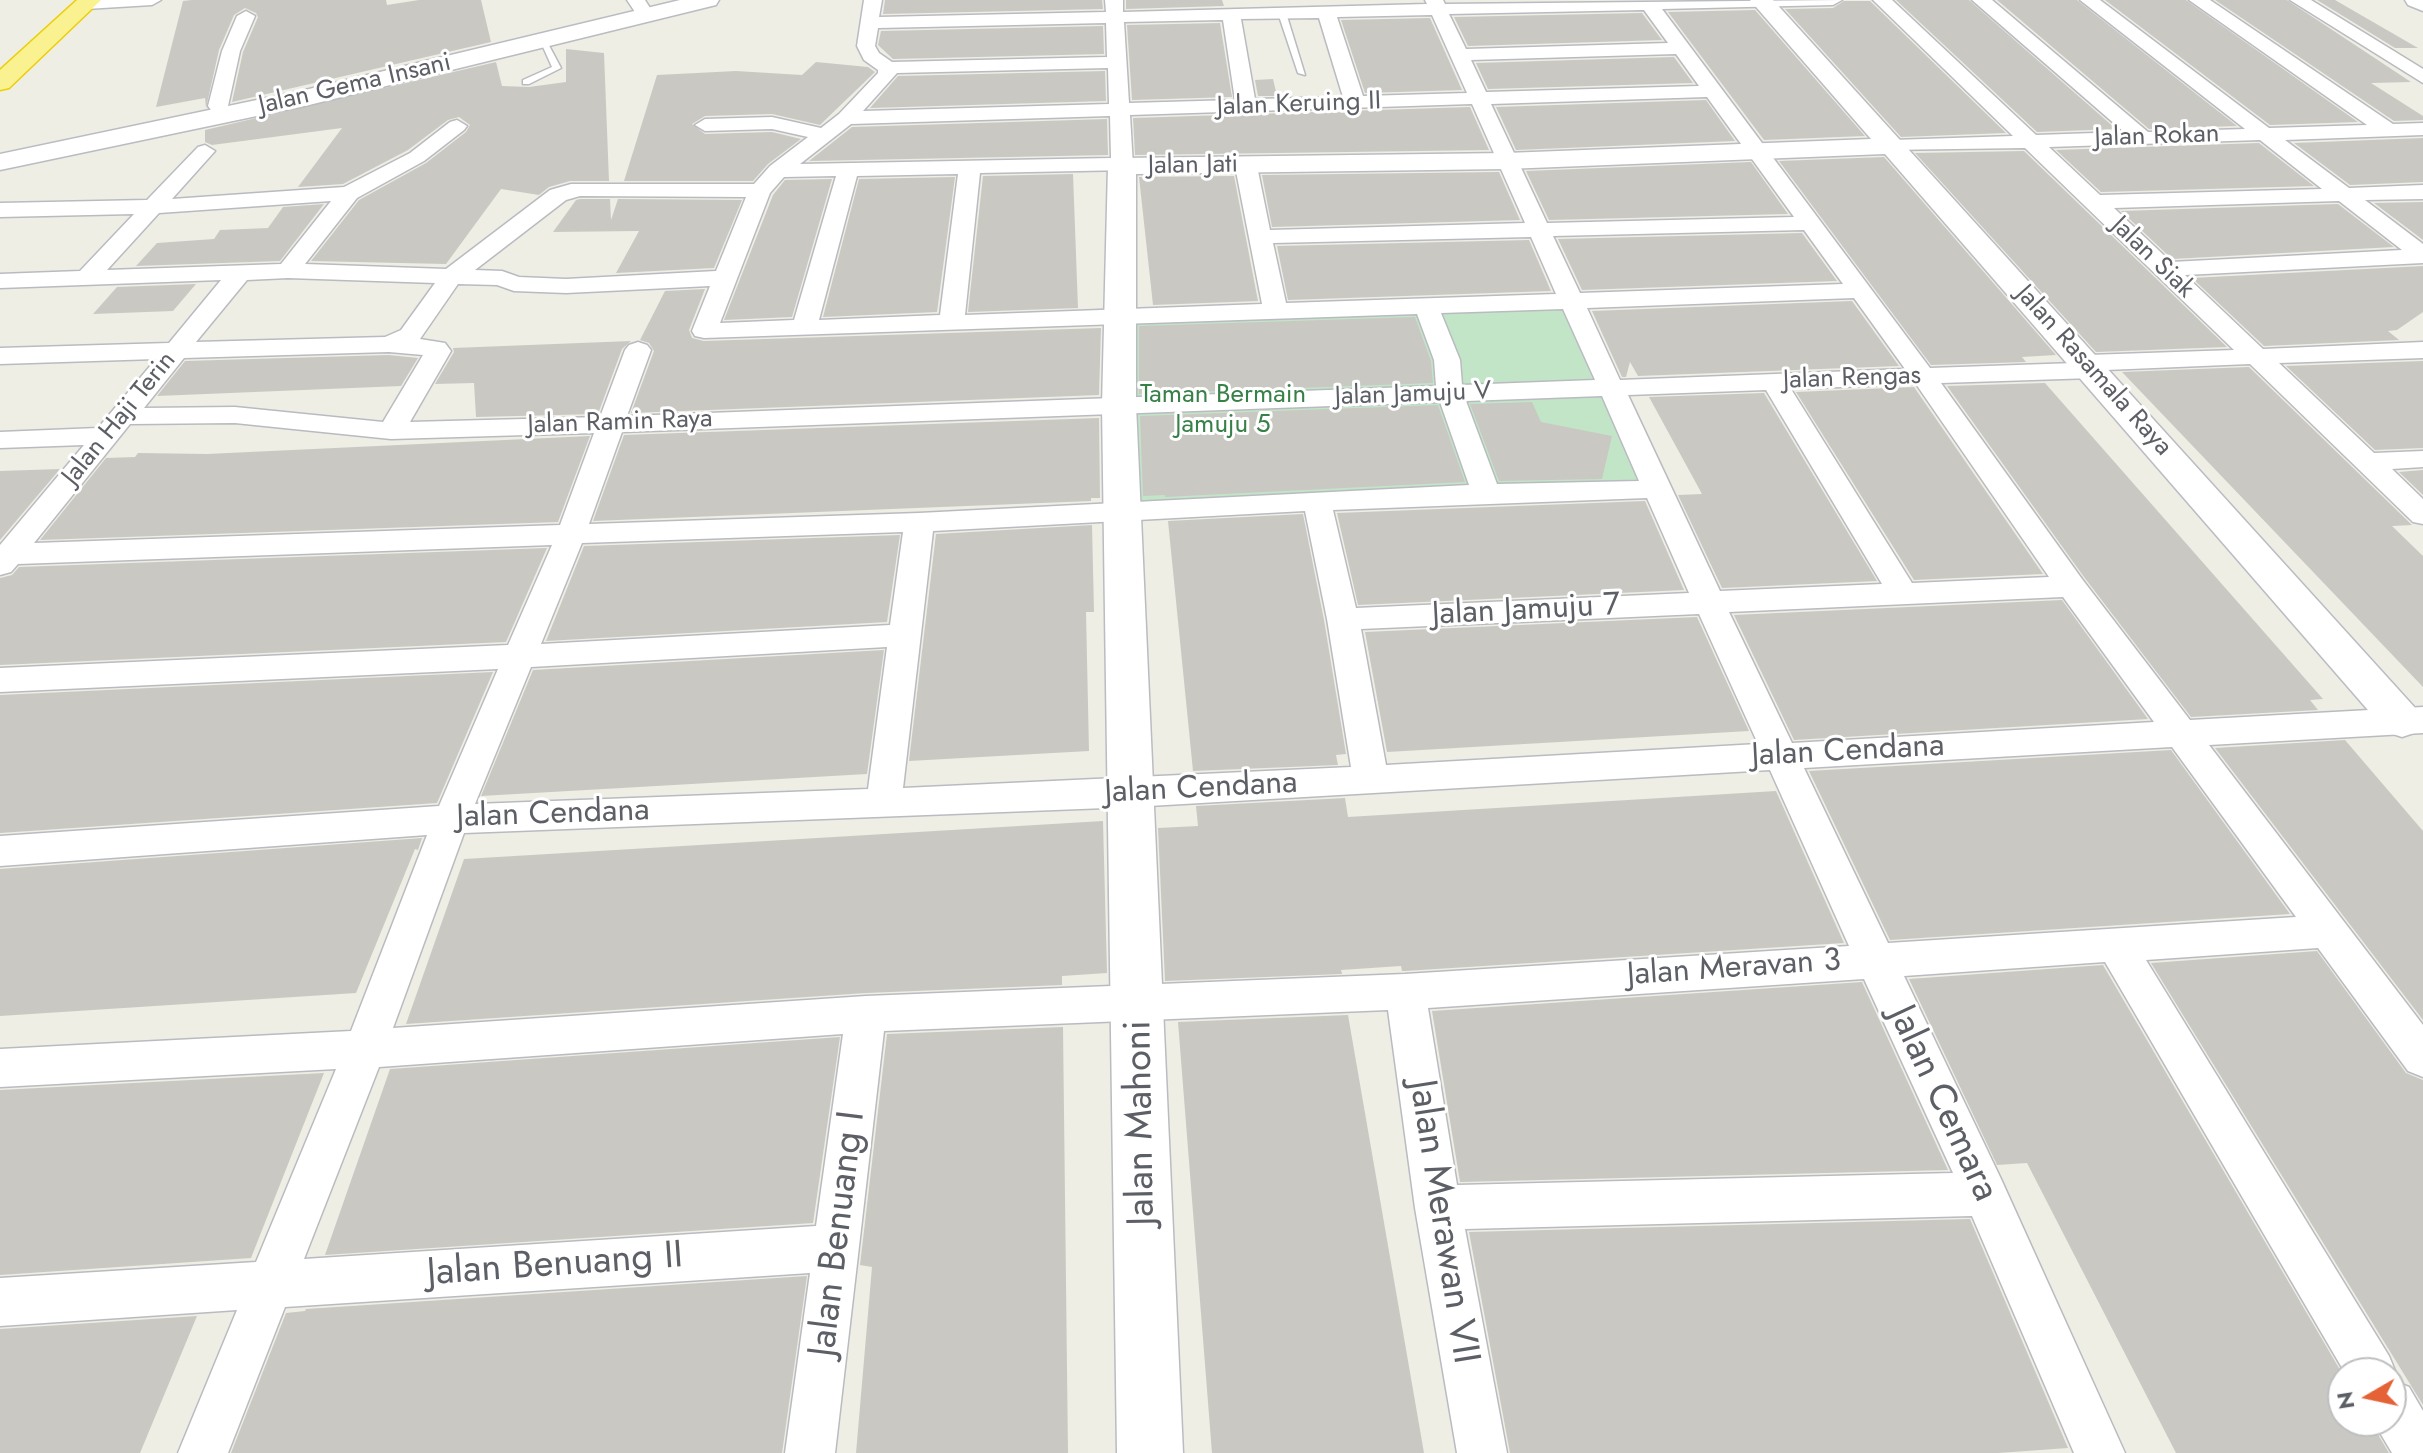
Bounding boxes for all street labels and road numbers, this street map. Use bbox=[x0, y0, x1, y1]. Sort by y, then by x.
street label: Jalan Gema Insani bbox=[256, 48, 454, 122]
street label: Jalan Keruing II bbox=[1216, 87, 1382, 123]
street label: Jalan Rokan bbox=[2094, 119, 2220, 155]
street label: Jalan Jati bbox=[1148, 150, 1238, 182]
street label: Jalan Siak bbox=[2104, 211, 2200, 305]
street label: Jalan Rasamala Raya bbox=[2008, 279, 2178, 463]
street label: Jalan Haji Terin bbox=[57, 346, 183, 492]
street label: Jalan Rengas bbox=[1782, 361, 1922, 397]
street label: Jalan Jamuju V bbox=[1334, 377, 1492, 413]
street label: Jalan Ramin Raya bbox=[527, 404, 713, 442]
street label: Jalan Jamuju 7 bbox=[1431, 587, 1621, 635]
street label: Jalan Cendana bbox=[1751, 728, 1945, 776]
street label: Jalan Cendana bbox=[1104, 765, 1298, 813]
street label: Jalan Cendana bbox=[456, 792, 650, 838]
street label: Jalan Meravan 3 bbox=[1626, 942, 1842, 996]
street label: Jalan Cemara bbox=[1877, 999, 2007, 1209]
street label: Jalan Mahoni bbox=[1117, 1020, 1167, 1226]
street label: Jalan Merawan VII bbox=[1397, 1077, 1487, 1367]
street label: Jalan Benuang I bbox=[801, 1109, 877, 1359]
street label: Jalan Benuang II bbox=[426, 1234, 684, 1298]

